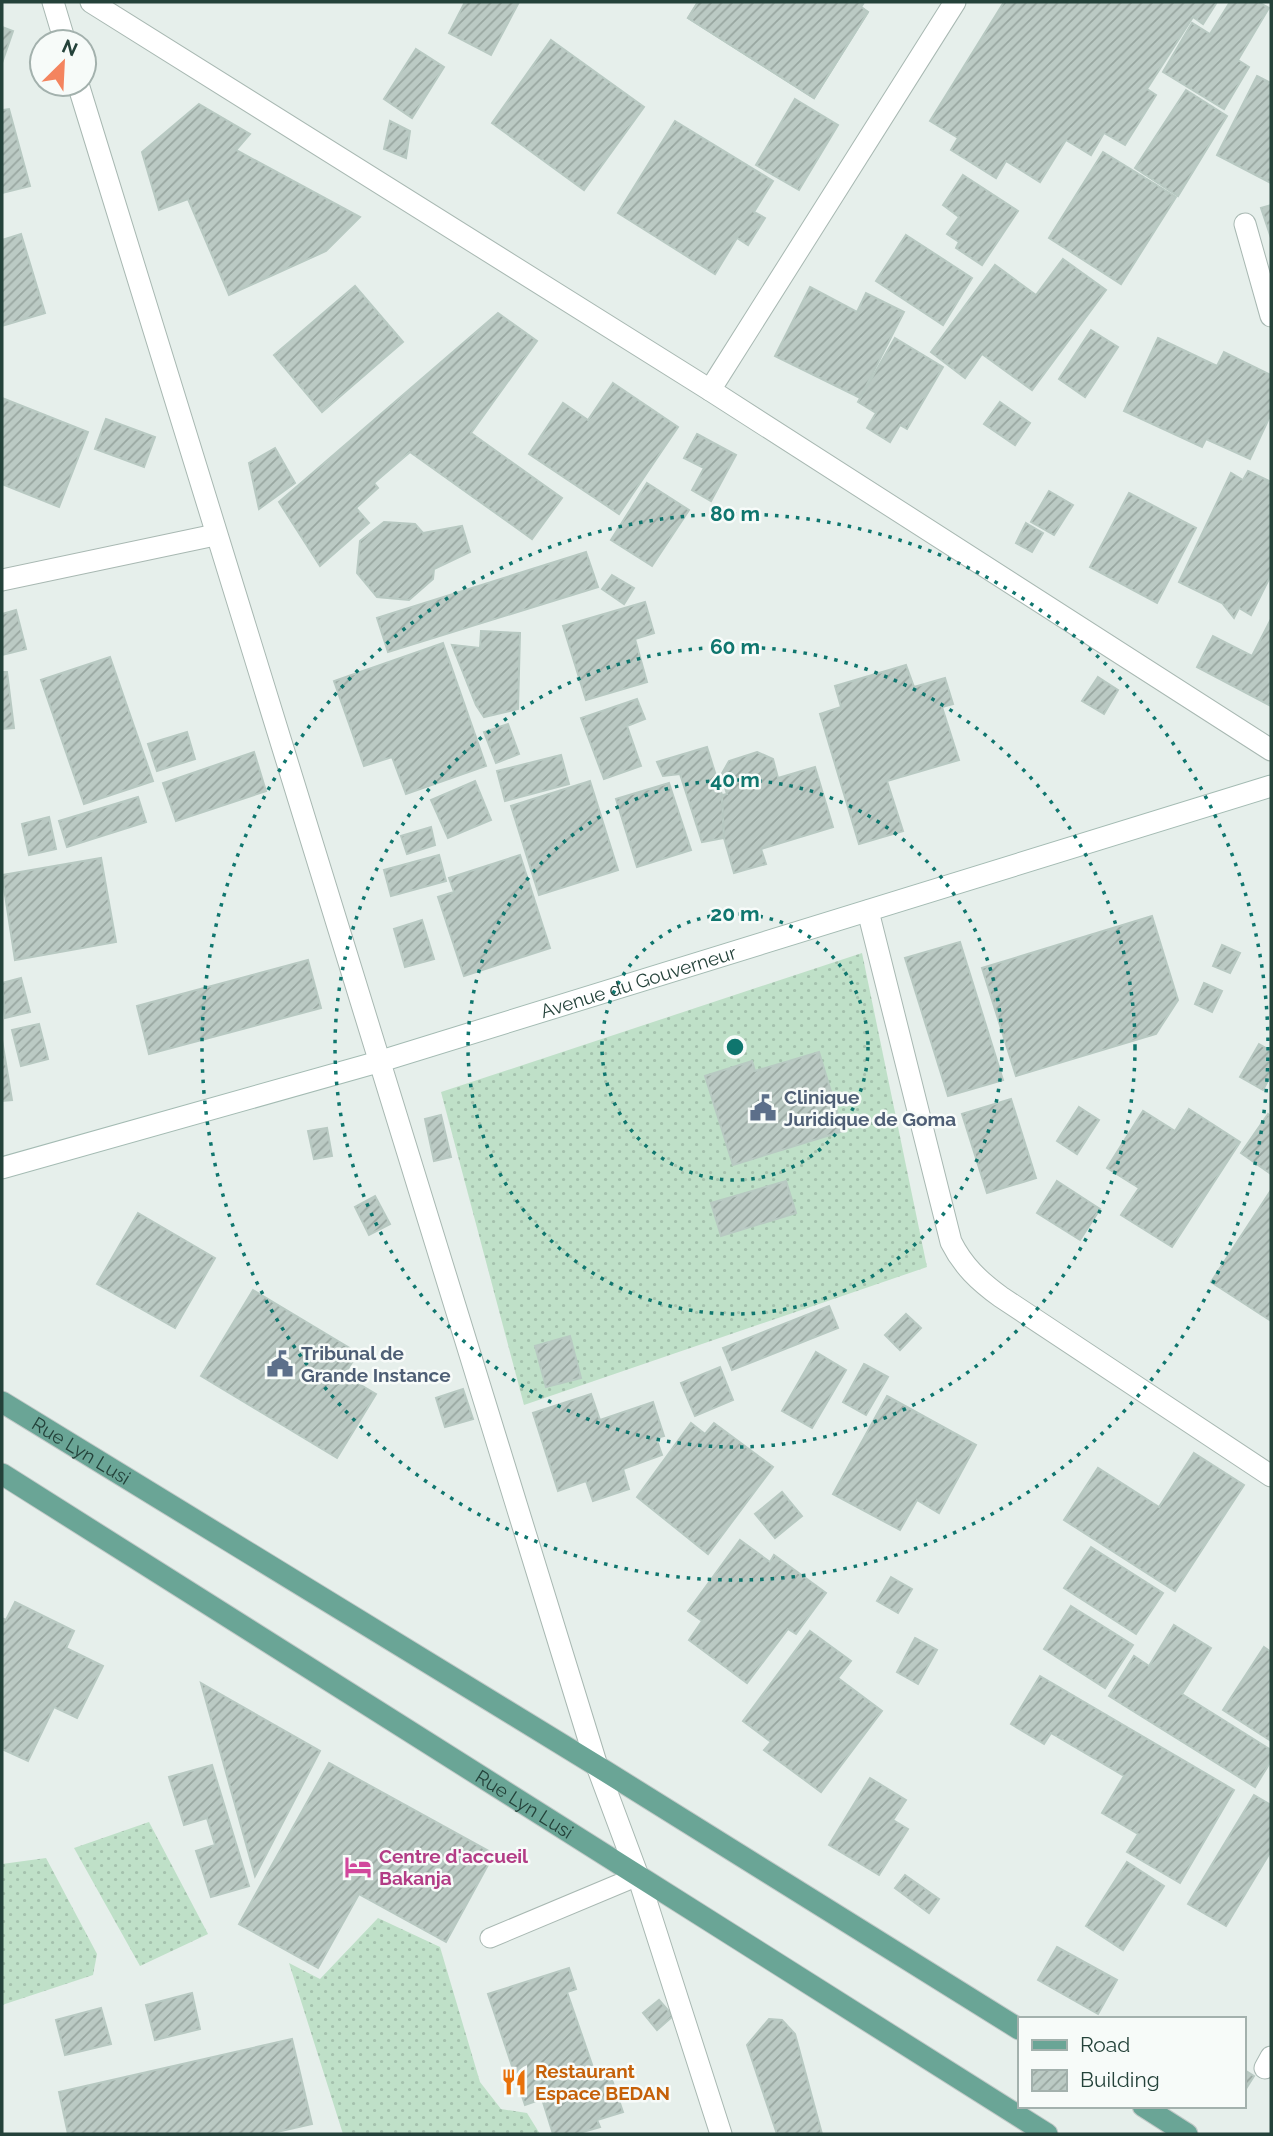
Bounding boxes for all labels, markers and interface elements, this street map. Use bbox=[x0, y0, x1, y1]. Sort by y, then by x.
north arrow bbox=[28, 28, 98, 98]
text: N bbox=[59, 34, 81, 60]
text: 80 m bbox=[710, 501, 760, 526]
text: 60 m bbox=[710, 634, 760, 659]
text: 40 m bbox=[710, 767, 760, 792]
text: 20 m bbox=[710, 901, 760, 926]
street label: Avenue du Gouverneur bbox=[538, 941, 739, 1022]
centre of rings bbox=[723, 1035, 747, 1059]
place label: Clinique Juridique de Goma bbox=[784, 1086, 956, 1130]
public building icon: Clinique Juridique de Goma bbox=[748, 1093, 778, 1123]
place label: Tribunal de Grande Instance bbox=[301, 1342, 451, 1386]
public building icon: Tribunal de Grande Instance bbox=[265, 1349, 295, 1379]
street label: Rue Lyn Lusi bbox=[28, 1412, 134, 1489]
street label: Rue Lyn Lusi bbox=[472, 1765, 577, 1843]
place label: Centre d'accueil Bakanja bbox=[379, 1845, 529, 1889]
hotel icon: Centre d'accueil Bakanja bbox=[343, 1852, 373, 1882]
legend bbox=[1018, 2017, 1245, 2108]
text: Road bbox=[1080, 2032, 1130, 2057]
place label: Restaurant Espace BEDAN bbox=[535, 2060, 670, 2104]
restaurant icon: Restaurant Espace BEDAN bbox=[499, 2067, 529, 2097]
text: Building bbox=[1080, 2067, 1160, 2092]

